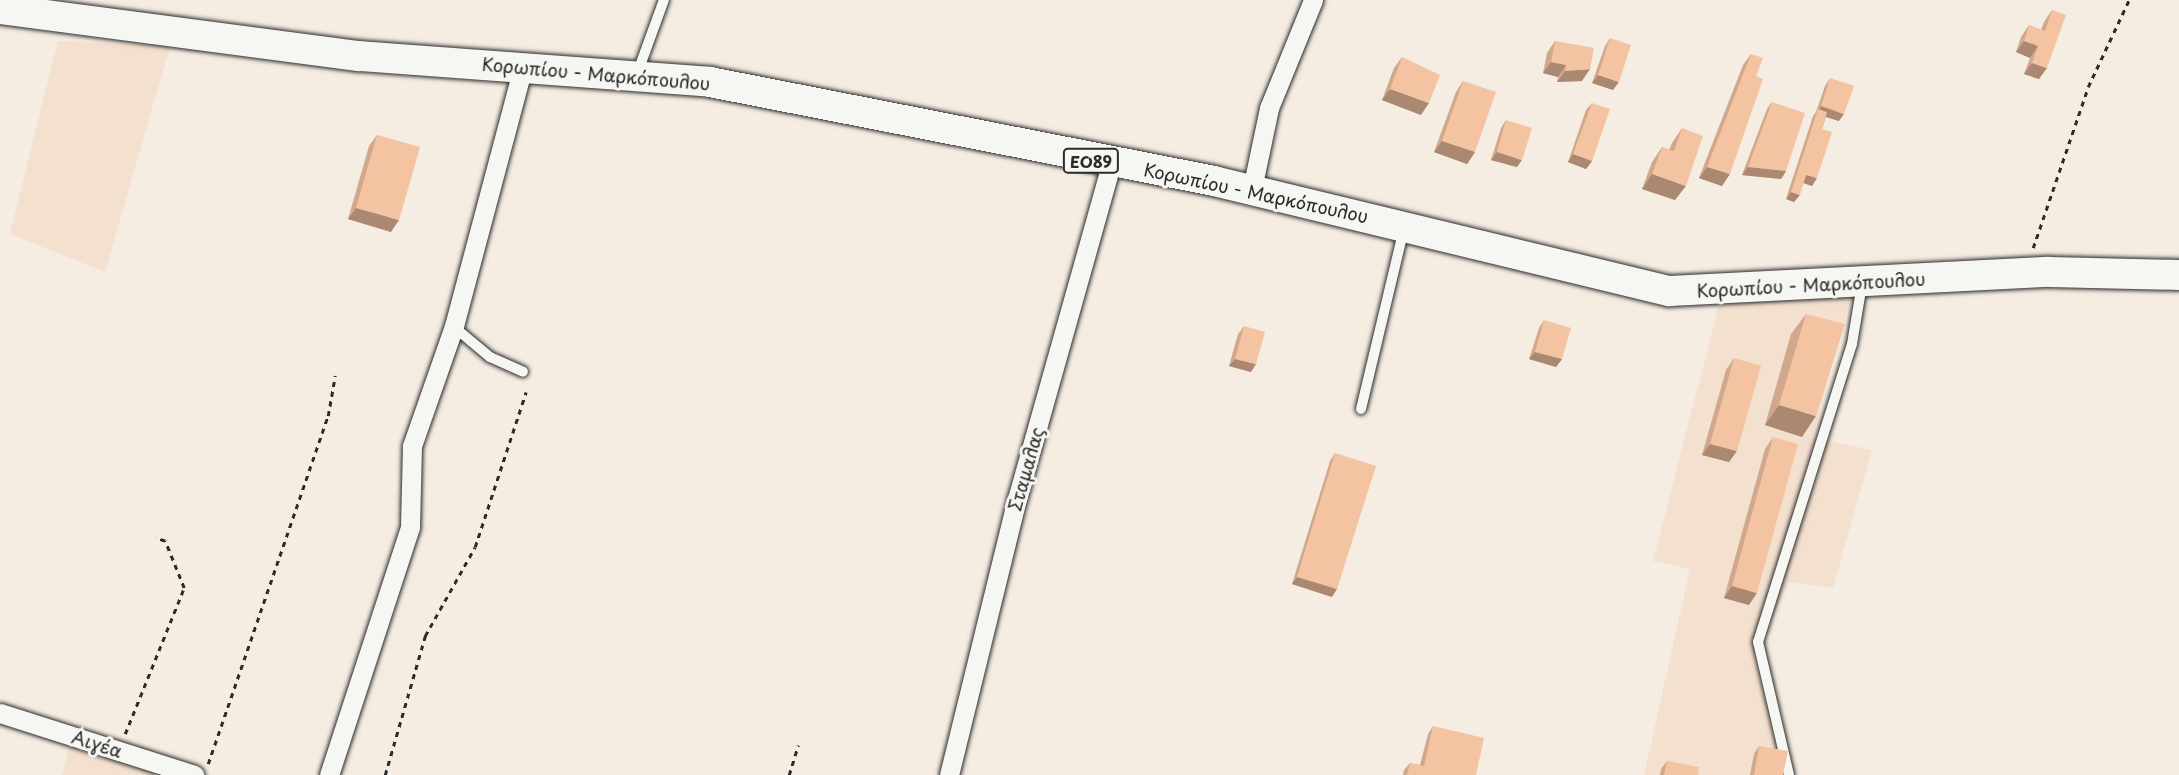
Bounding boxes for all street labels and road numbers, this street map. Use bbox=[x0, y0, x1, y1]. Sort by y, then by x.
street label: Κορωπίου - Μαρκόπουλου bbox=[481, 53, 711, 95]
road number: ΕΟ89 bbox=[1061, 148, 1121, 174]
street label: Κορωπίου - Μαρκόπουλου bbox=[1141, 159, 1371, 227]
street label: Κορωπίου - Μαρκόπουλου bbox=[1696, 268, 1926, 302]
street label: Σταμαλας bbox=[1004, 425, 1048, 513]
street label: Αιγέα bbox=[69, 726, 125, 762]

